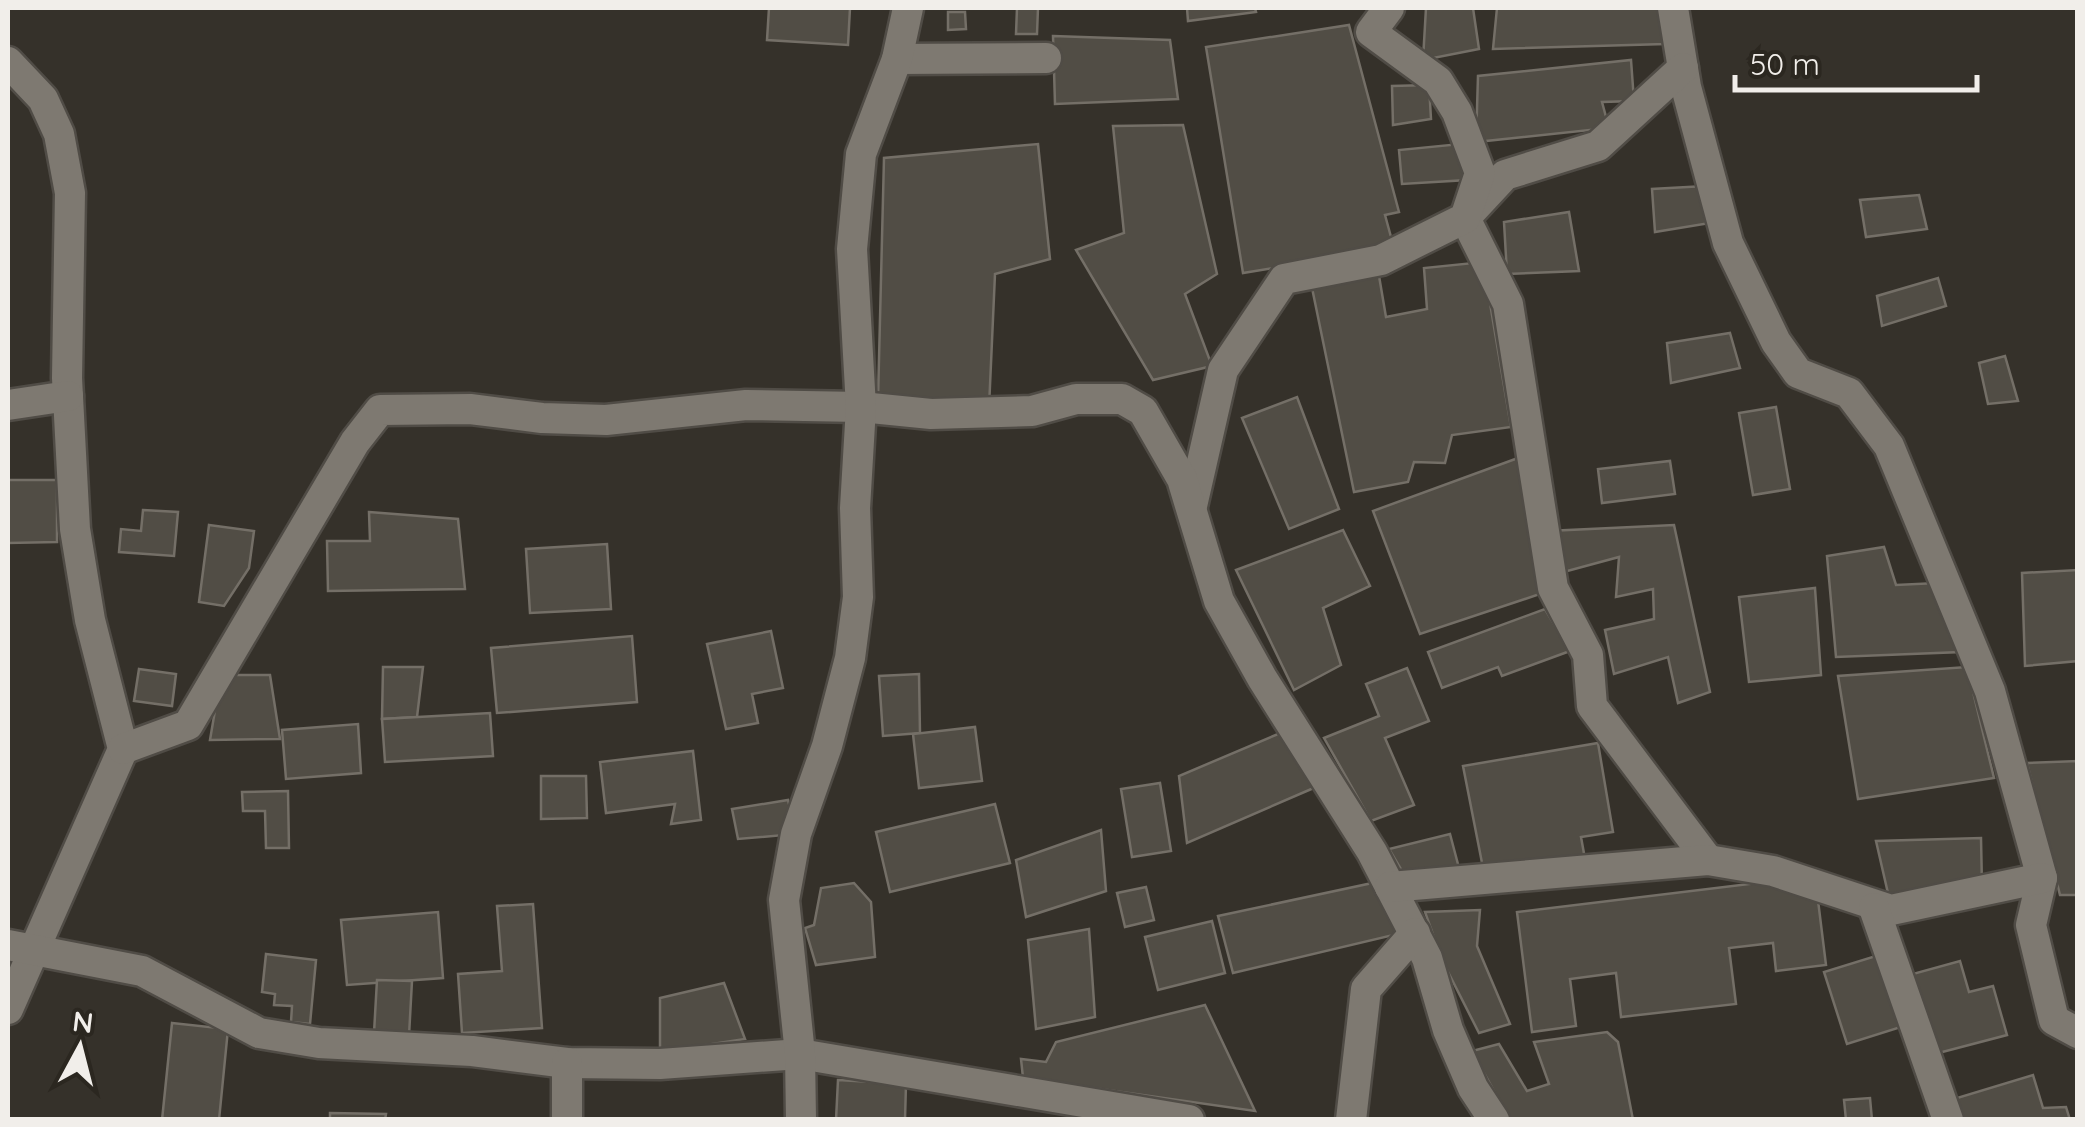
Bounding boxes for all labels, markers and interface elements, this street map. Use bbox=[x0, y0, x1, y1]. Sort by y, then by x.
scale bar bbox=[1735, 30, 1978, 92]
text: 50 m bbox=[1750, 45, 1820, 83]
north arrow bbox=[30, 997, 130, 1097]
text: N bbox=[71, 1003, 95, 1040]

